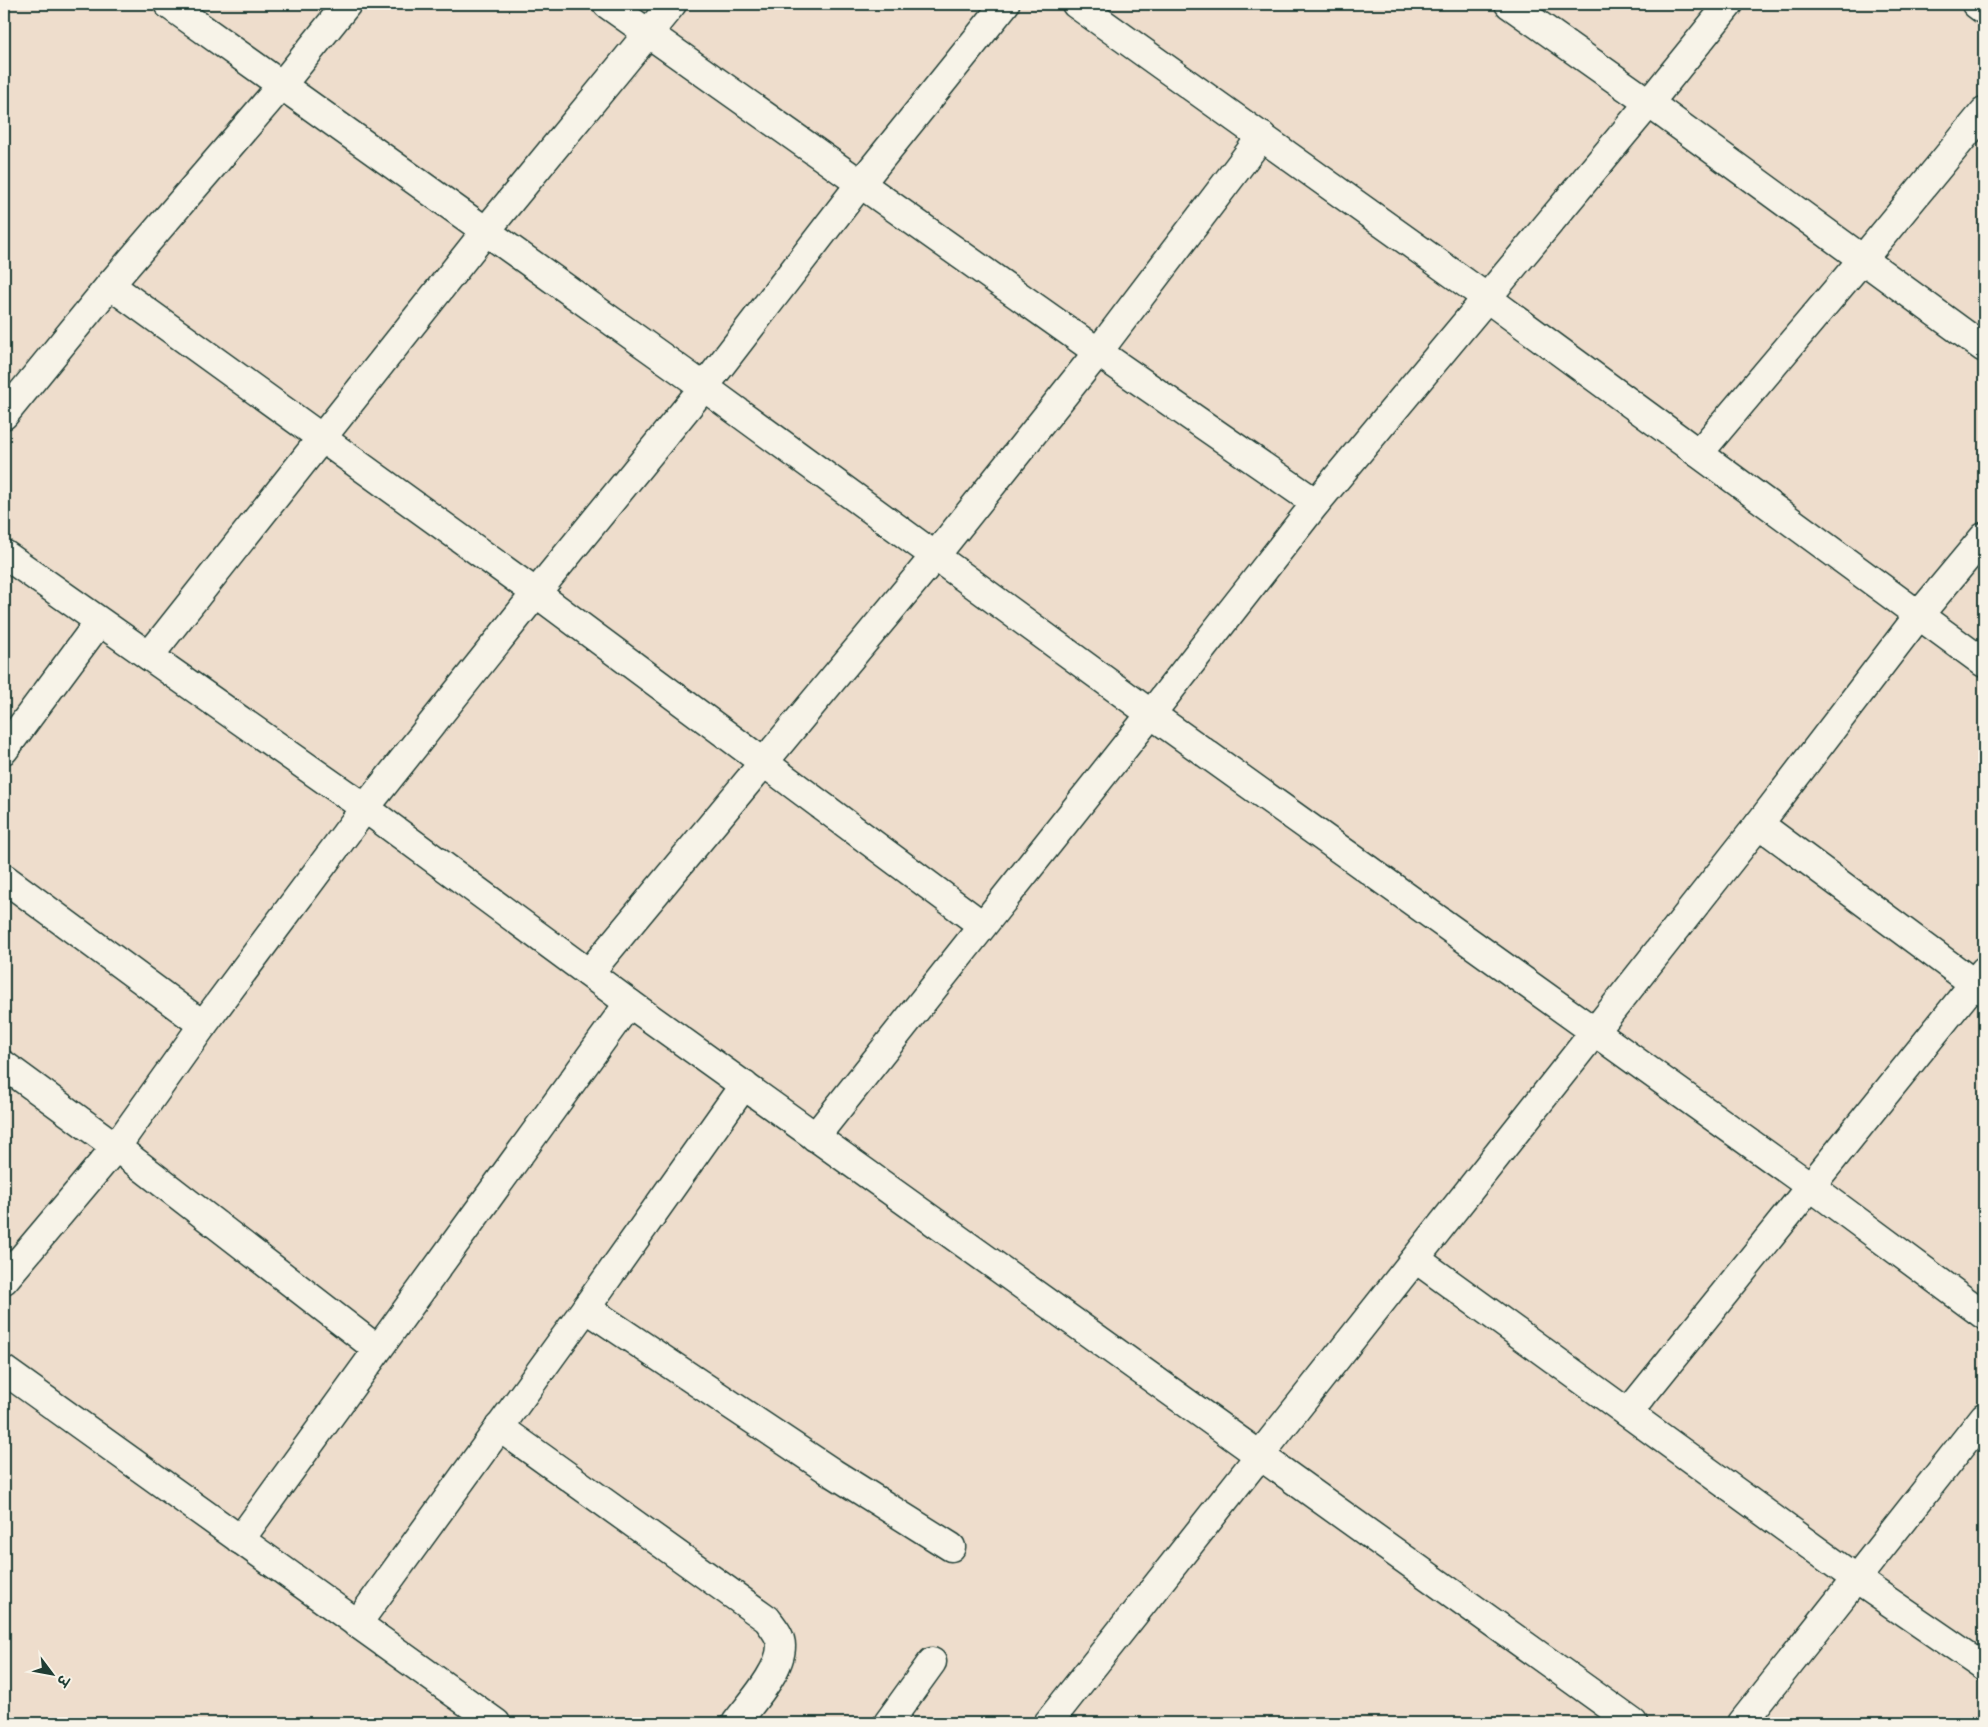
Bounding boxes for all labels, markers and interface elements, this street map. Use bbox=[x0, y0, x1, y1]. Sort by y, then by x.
north arrow bbox=[28, 1650, 78, 1700]
text: उ bbox=[50, 1669, 74, 1691]

